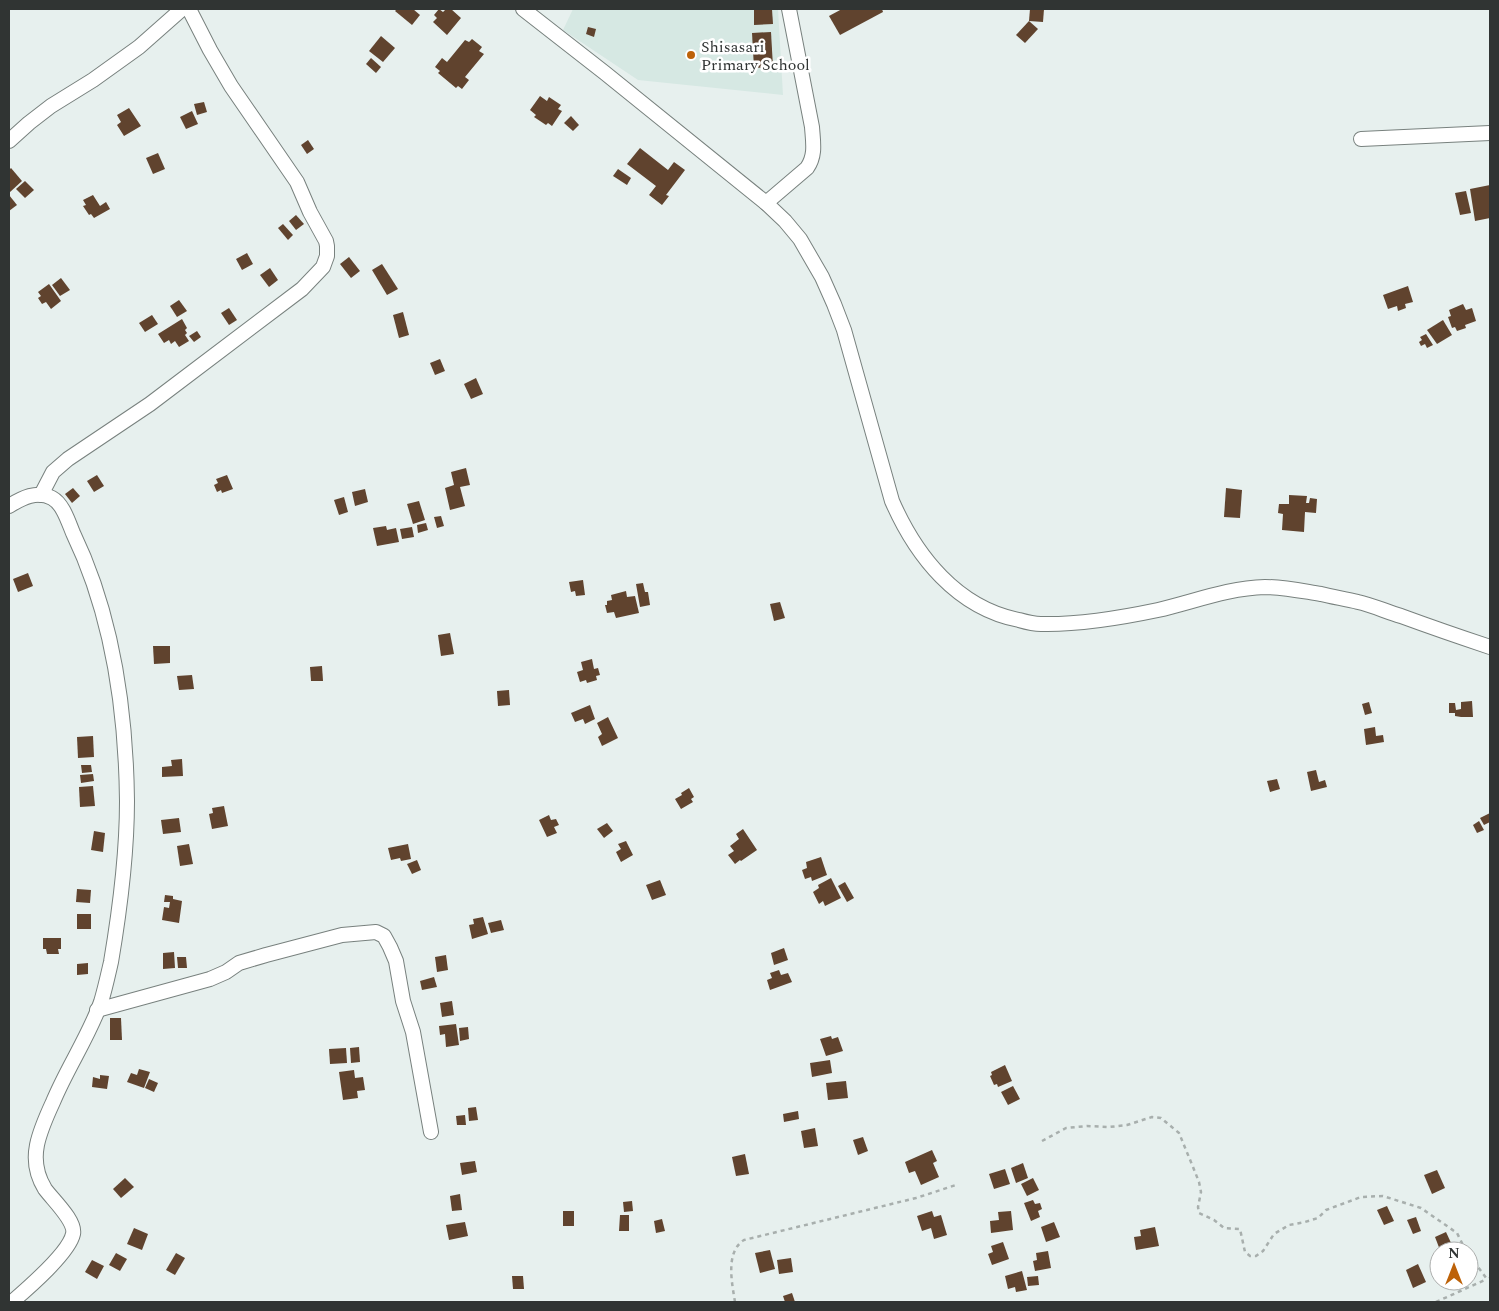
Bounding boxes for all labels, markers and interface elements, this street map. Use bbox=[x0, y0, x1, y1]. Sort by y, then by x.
place label: Shisasari Primary School bbox=[701, 35, 810, 77]
marker: Shisasari Primary School bbox=[685, 49, 697, 61]
north arrow bbox=[1429, 1241, 1479, 1291]
text: N bbox=[1448, 1243, 1460, 1264]

